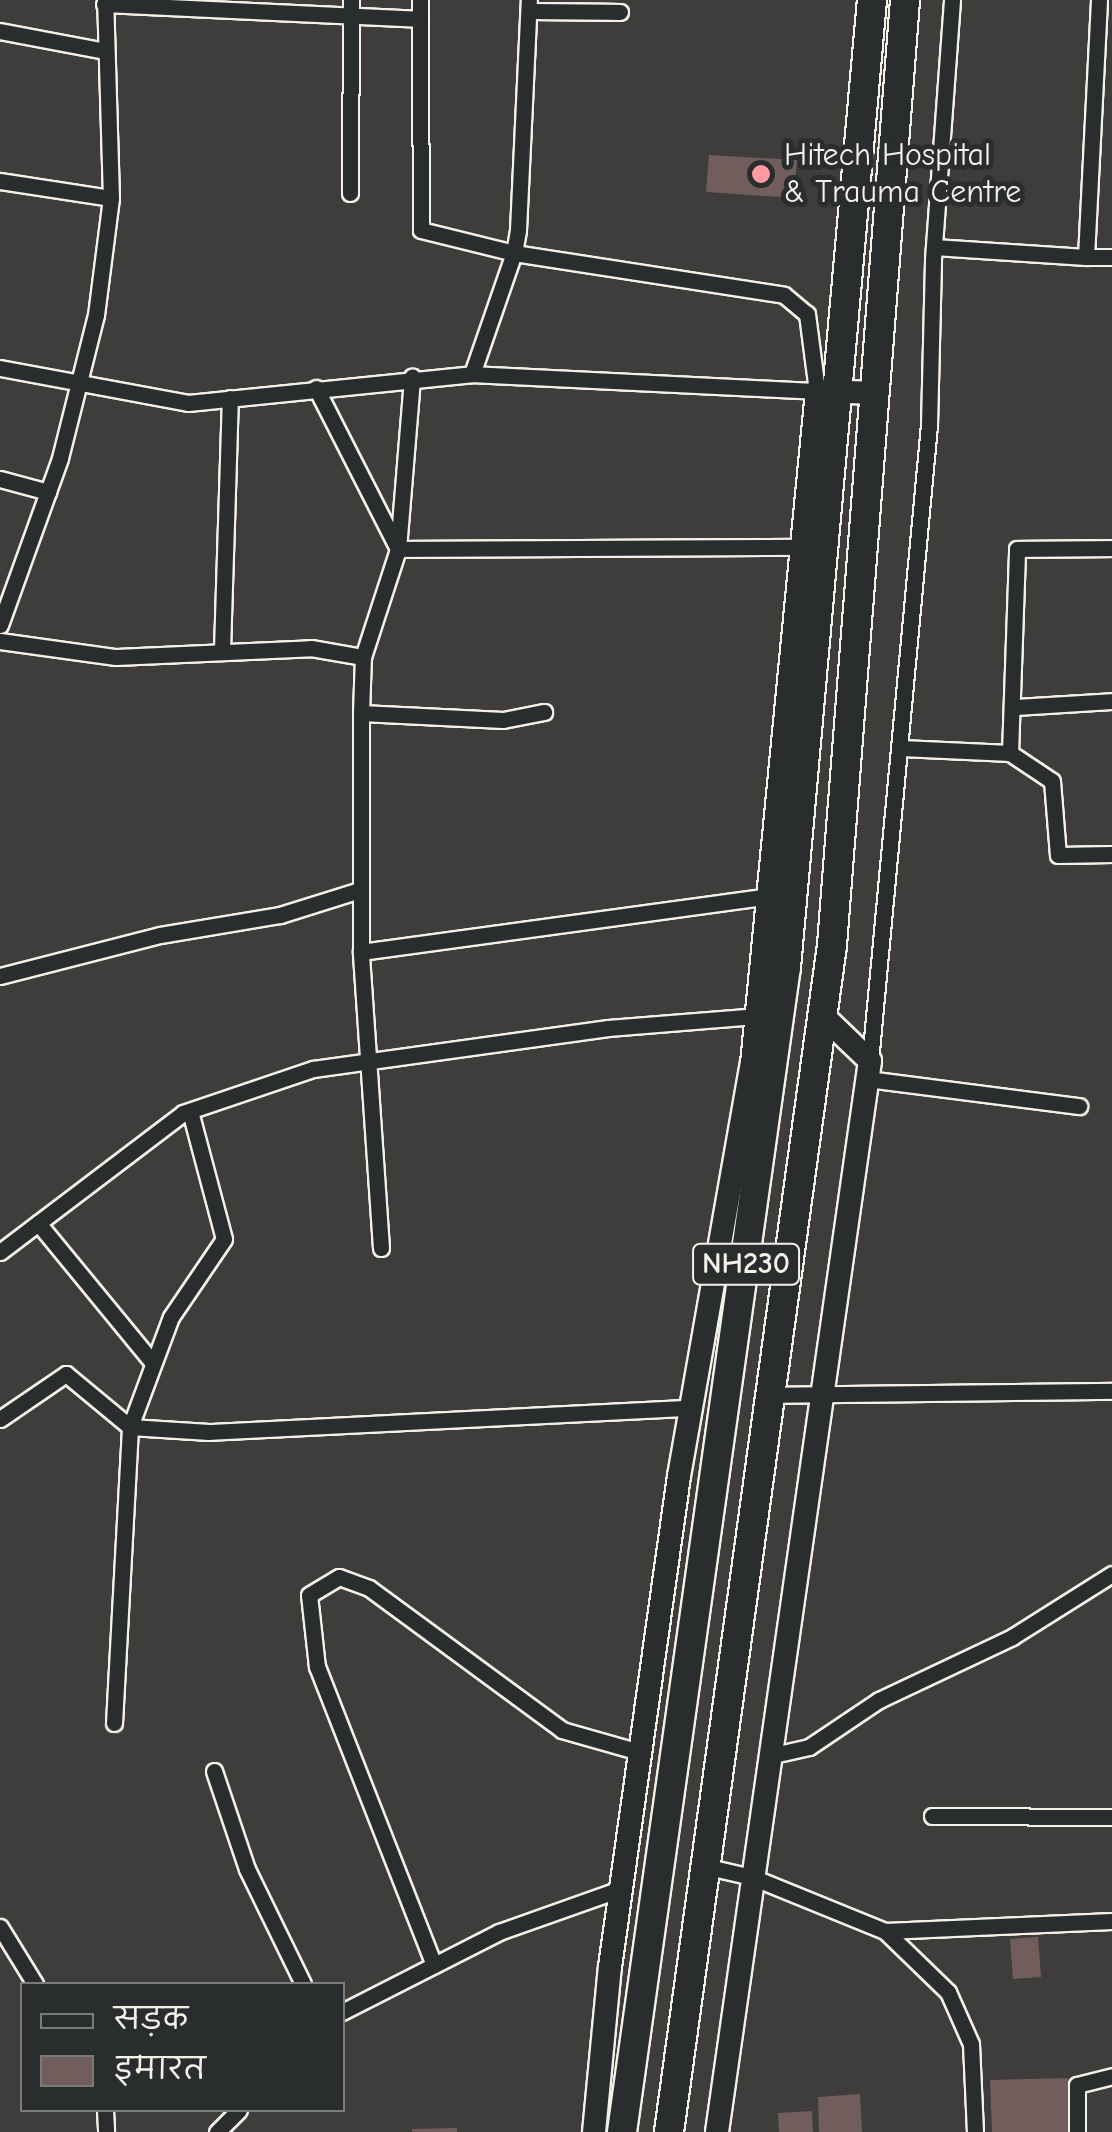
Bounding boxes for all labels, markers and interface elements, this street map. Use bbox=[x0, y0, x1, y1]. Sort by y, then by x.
place label: Hitech Hospital & Trauma Centre bbox=[784, 137, 1021, 212]
marker: Hitech Hospital & Trauma Centre bbox=[748, 161, 774, 187]
road number: NH230 bbox=[691, 1239, 801, 1289]
legend bbox=[20, 1982, 345, 2112]
text: सड़क bbox=[114, 2002, 188, 2037]
text: इमारत bbox=[114, 2052, 206, 2087]

